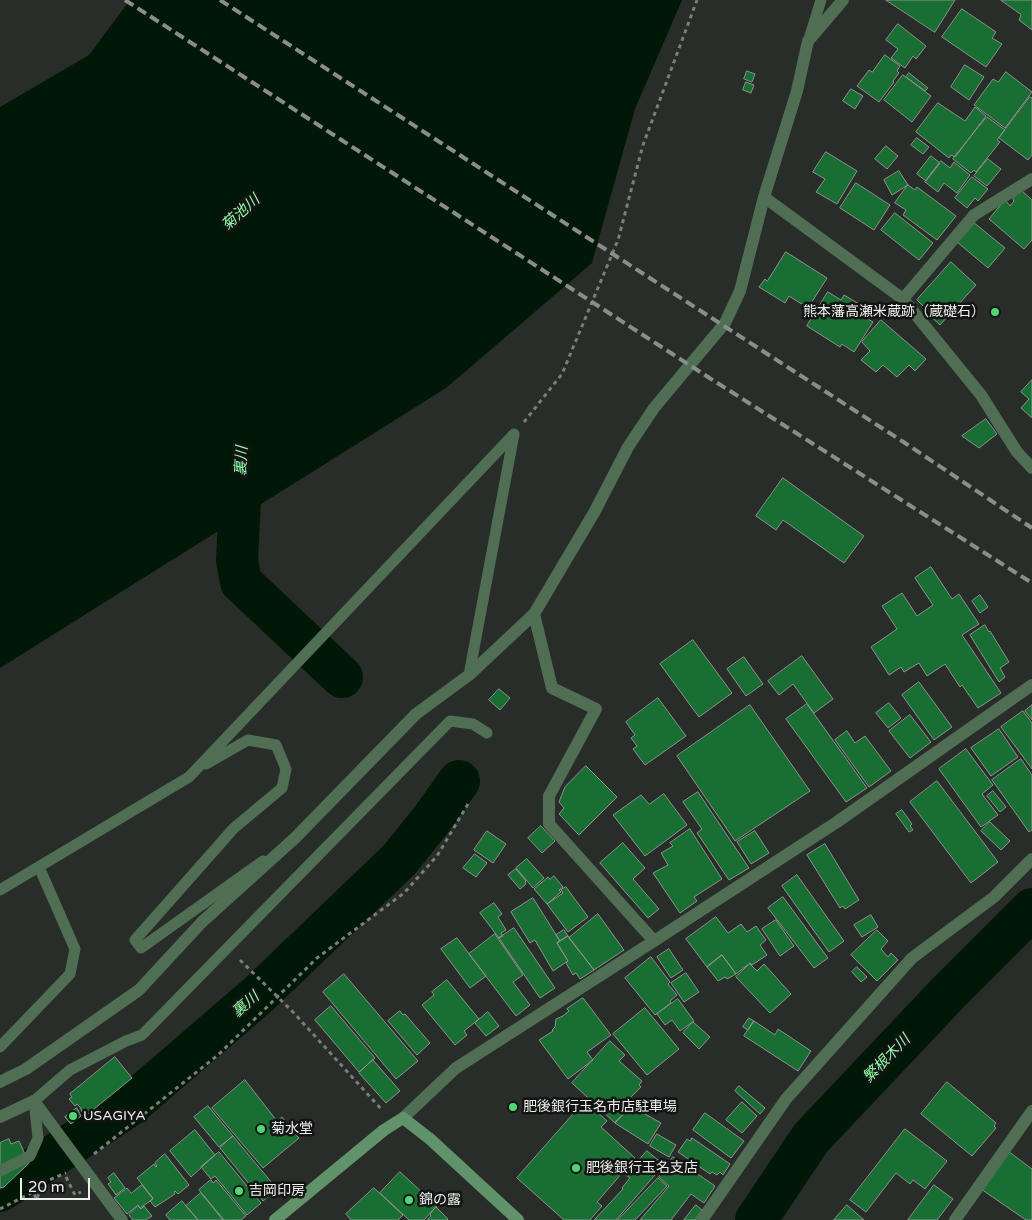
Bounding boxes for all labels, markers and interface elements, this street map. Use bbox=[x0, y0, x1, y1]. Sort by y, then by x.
water label: 菊池川 bbox=[218, 191, 264, 235]
place label: 熊本藩高瀬米蔵跡（蔵礎石） bbox=[803, 304, 985, 320]
marker: 熊本藩高瀬米蔵跡（蔵礎石） bbox=[989, 306, 1001, 318]
water label: 裏川 bbox=[232, 446, 252, 476]
water label: 裏川 bbox=[229, 988, 263, 1022]
water label: 繁根木川 bbox=[860, 1031, 914, 1087]
place label: 肥後銀行玉名市店駐車場 bbox=[523, 1099, 677, 1115]
marker: 肥後銀行玉名市店駐車場 bbox=[507, 1101, 519, 1113]
place label: USAGIYA bbox=[83, 1108, 146, 1124]
marker: USAGIYA bbox=[67, 1110, 79, 1122]
place label: 菊水堂 bbox=[271, 1121, 313, 1137]
marker: 菊水堂 bbox=[255, 1123, 267, 1135]
place label: 肥後銀行玉名支店 bbox=[586, 1160, 698, 1176]
marker: 肥後銀行玉名支店 bbox=[570, 1162, 582, 1174]
scale bar bbox=[22, 1168, 92, 1200]
text: 20 m bbox=[28, 1178, 65, 1196]
place label: 吉岡印房 bbox=[249, 1183, 305, 1199]
marker: 吉岡印房 bbox=[233, 1185, 245, 1197]
place label: 錦の露 bbox=[419, 1192, 461, 1208]
marker: 錦の露 bbox=[403, 1194, 415, 1206]

